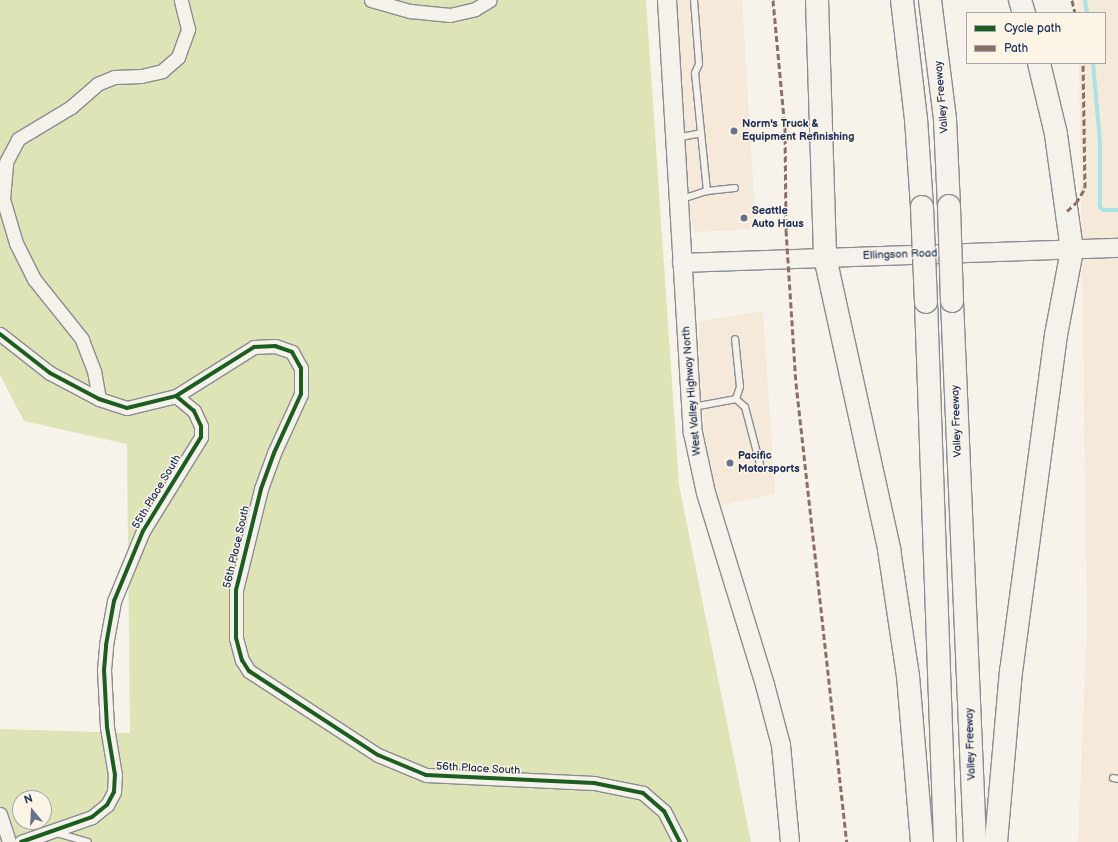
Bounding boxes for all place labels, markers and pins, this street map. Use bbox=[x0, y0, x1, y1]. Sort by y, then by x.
place label: Norm's Truck & Equipment Refinishing bbox=[742, 118, 854, 144]
marker: Norm's Truck & Equipment Refinishing bbox=[729, 126, 739, 136]
place label: Seattle Auto Haus bbox=[752, 205, 804, 231]
marker: Seattle Auto Haus bbox=[739, 213, 749, 223]
place label: Pacific Motorsports bbox=[738, 450, 800, 476]
marker: Pacific Motorsports bbox=[725, 458, 735, 468]

